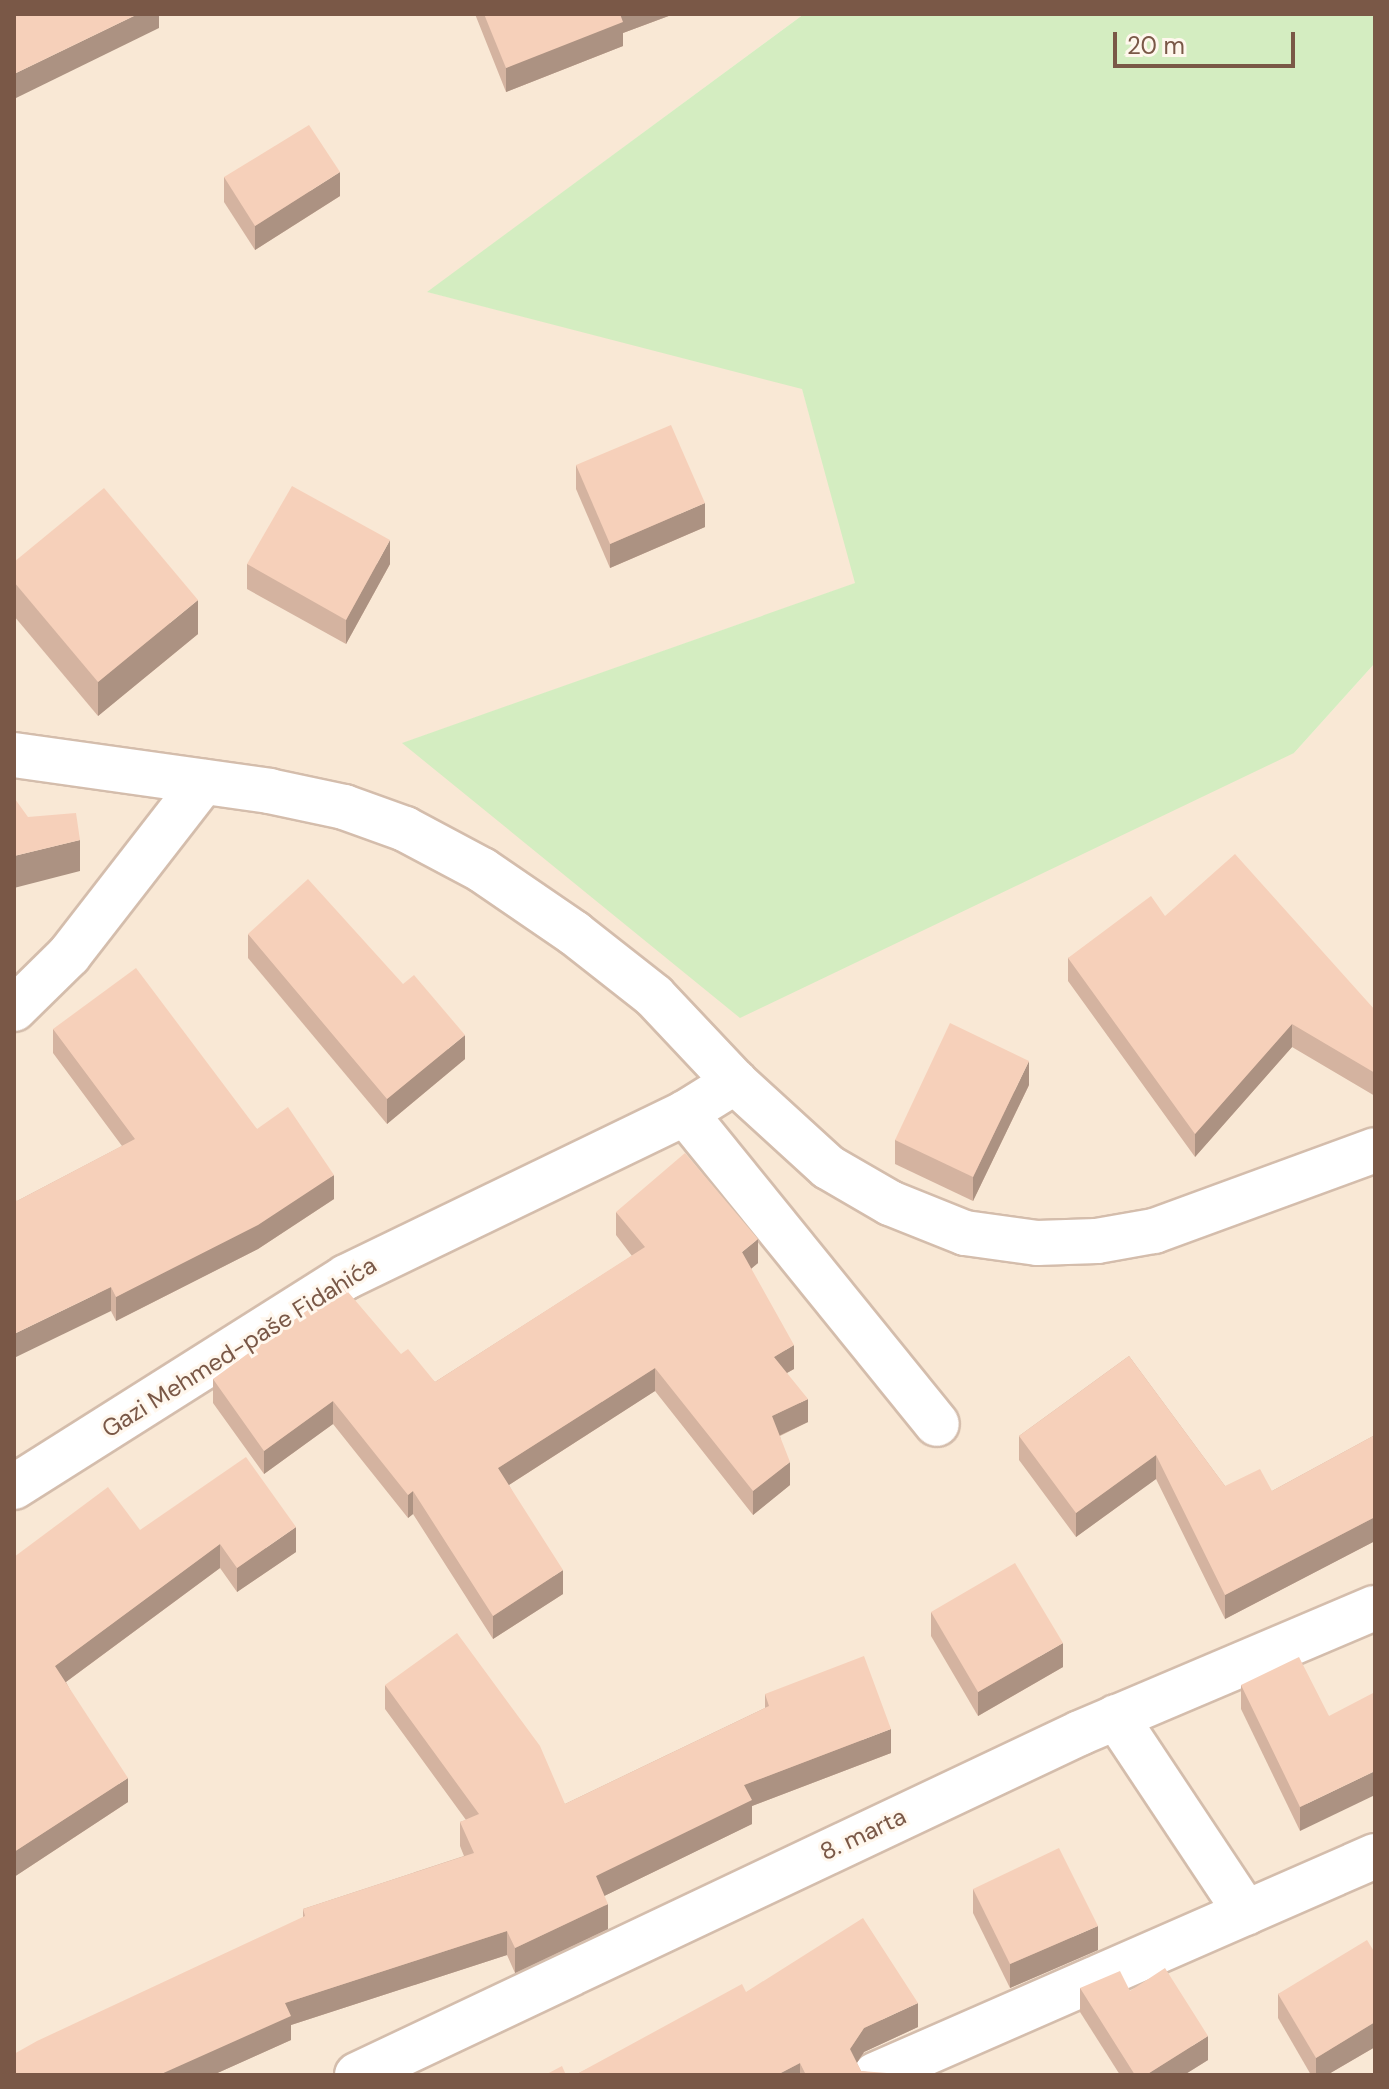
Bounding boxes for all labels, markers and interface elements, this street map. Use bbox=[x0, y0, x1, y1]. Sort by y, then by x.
scale bar bbox=[1117, 16, 1299, 66]
text: 20 m bbox=[1127, 30, 1185, 61]
street label: Gazi Mehmed-paše Fidahića bbox=[96, 1250, 382, 1444]
street label: 8. marta bbox=[815, 1802, 911, 1866]

